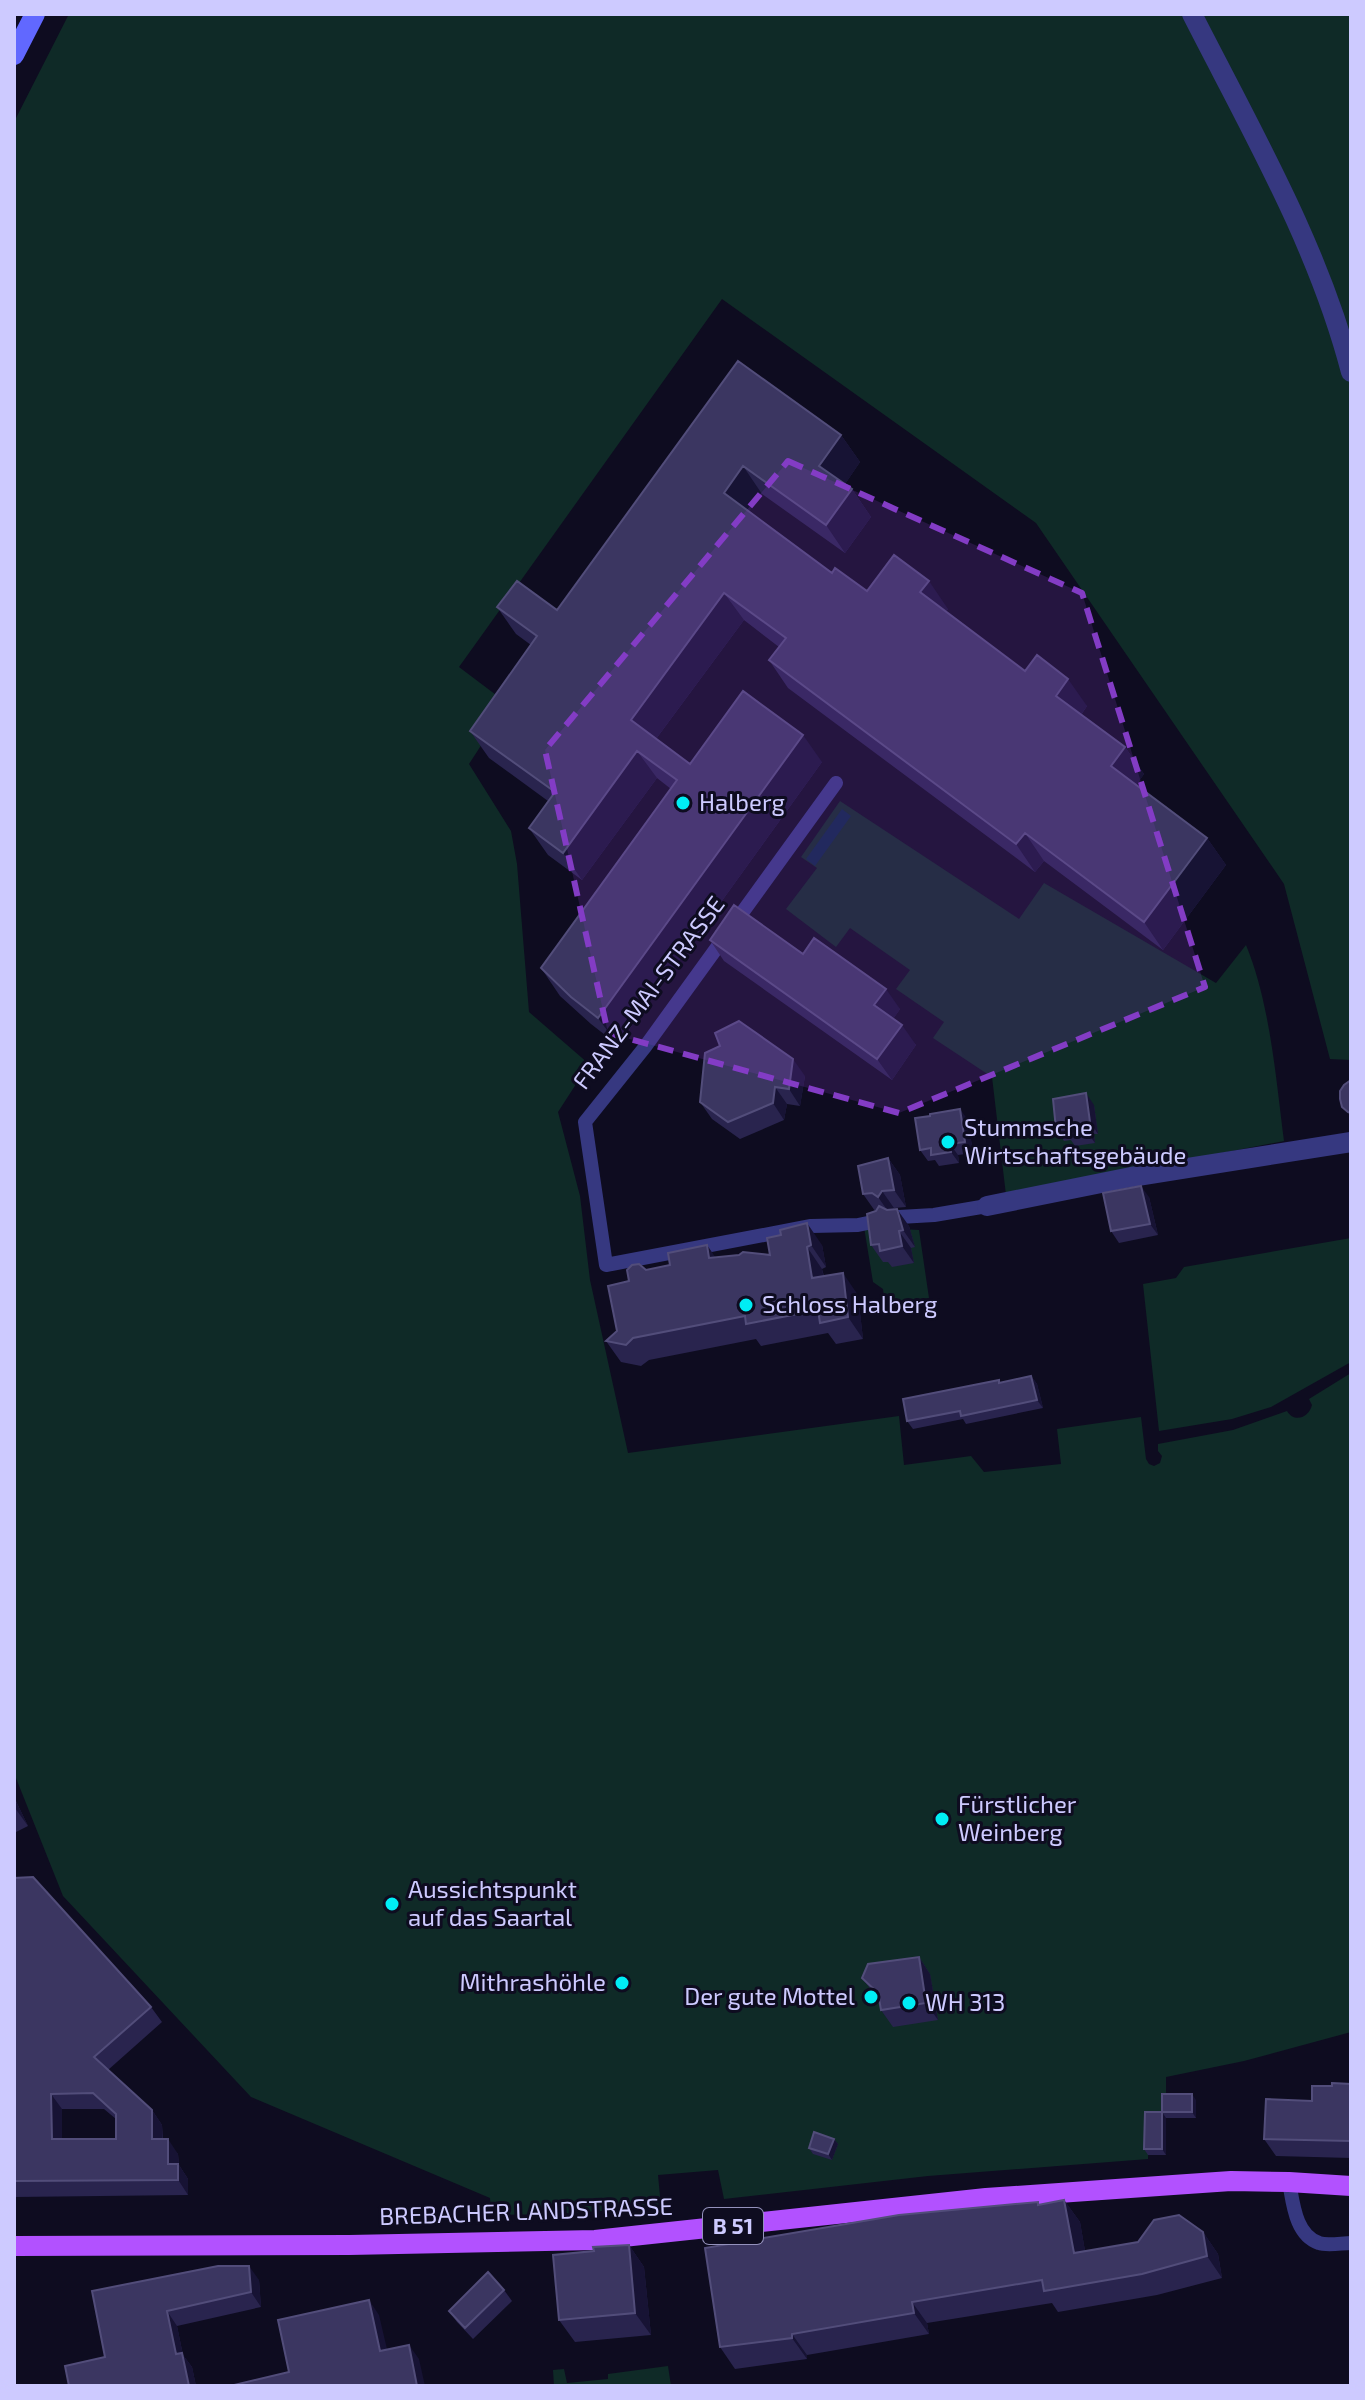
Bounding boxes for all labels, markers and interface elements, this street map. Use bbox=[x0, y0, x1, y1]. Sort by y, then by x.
place label: Halberg bbox=[699, 787, 785, 816]
marker: Halberg bbox=[674, 794, 692, 812]
street label: FRANZ-MAI-STRASSE bbox=[566, 890, 730, 1094]
place label: Stummsche Wirtschaftsgebäude bbox=[964, 1112, 1186, 1169]
marker: Stummsche Wirtschaftsgebäude bbox=[939, 1133, 957, 1151]
place label: Schloss Halberg bbox=[762, 1289, 937, 1318]
marker: Schloss Halberg bbox=[737, 1296, 755, 1314]
place label: Fürstlicher Weinberg bbox=[958, 1789, 1077, 1846]
marker: Fürstlicher Weinberg bbox=[933, 1810, 951, 1828]
place label: Aussichtspunkt auf das Saartal bbox=[408, 1874, 577, 1931]
marker: Aussichtspunkt auf das Saartal bbox=[383, 1895, 401, 1913]
place label: Mithrashöhle bbox=[459, 1967, 606, 1996]
marker: Mithrashöhle bbox=[613, 1974, 631, 1992]
place label: Der gute Mottel bbox=[684, 1981, 855, 2010]
place label: WH 313 bbox=[925, 1987, 1005, 2016]
marker: Der gute Mottel bbox=[862, 1988, 880, 2006]
marker: WH 313 bbox=[900, 1994, 918, 2012]
street label: BREBACHER LANDSTRASSE bbox=[379, 2191, 673, 2230]
road number: B 51 bbox=[703, 2208, 763, 2244]

